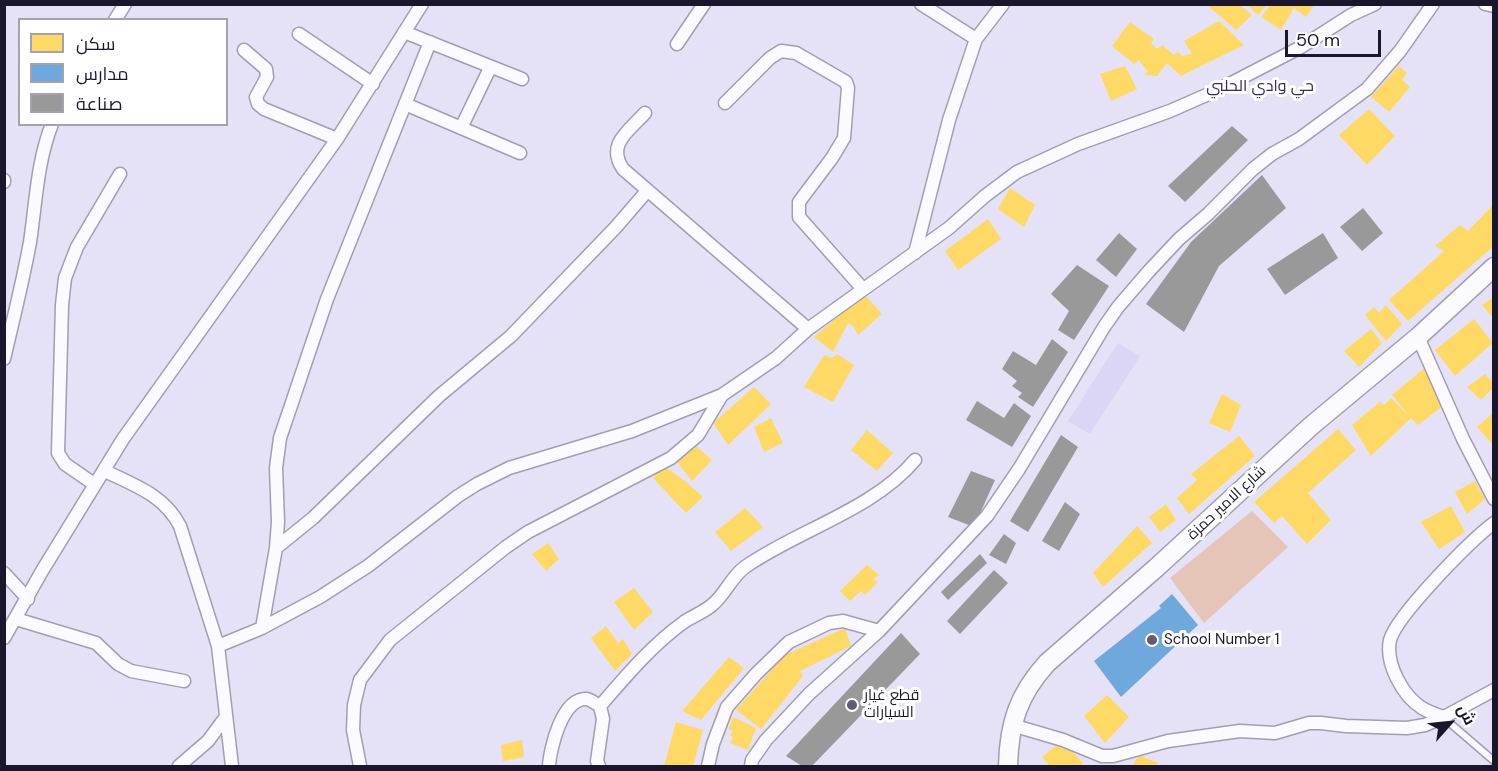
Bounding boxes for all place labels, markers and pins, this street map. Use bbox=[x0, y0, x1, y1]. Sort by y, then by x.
place label: School Number 1 bbox=[1164, 631, 1279, 649]
marker: School Number 1 bbox=[1145, 633, 1159, 647]
place label: قطع غيار السيارات bbox=[864, 687, 919, 722]
marker: قطع غيار السيارات bbox=[845, 698, 859, 712]

